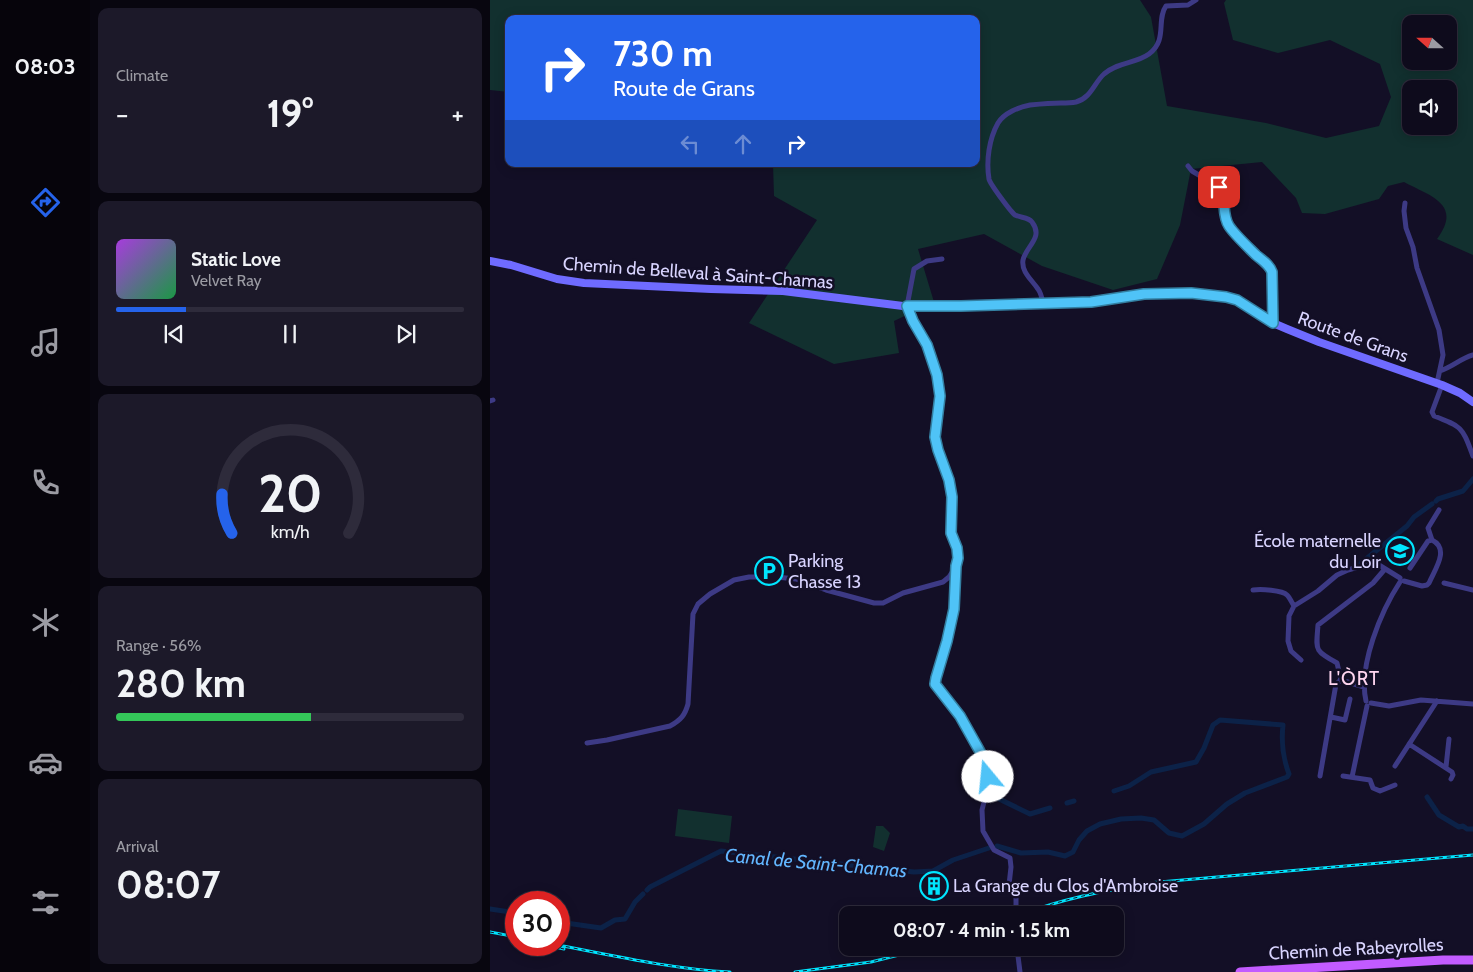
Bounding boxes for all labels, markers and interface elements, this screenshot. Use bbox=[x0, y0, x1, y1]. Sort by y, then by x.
north arrow bbox=[1402, 15, 1458, 70]
map controls bbox=[1402, 15, 1457, 135]
text: 730 m bbox=[613, 32, 713, 75]
icon: right bbox=[530, 35, 595, 100]
text: 08:03 bbox=[14, 53, 76, 80]
text: Climate bbox=[116, 66, 168, 85]
text: Route de Grans bbox=[613, 75, 755, 102]
button: sound bbox=[1402, 80, 1457, 135]
text: 19° bbox=[267, 90, 313, 137]
text: − bbox=[116, 97, 128, 131]
text: + bbox=[452, 97, 464, 131]
icon: left bbox=[676, 130, 704, 158]
icon: ahead bbox=[729, 130, 757, 158]
icon: right bbox=[782, 130, 810, 158]
pin bbox=[1198, 166, 1240, 208]
icon: arrive bbox=[1205, 173, 1233, 201]
icon: directions bbox=[28, 185, 63, 220]
text: Static Love bbox=[191, 248, 281, 271]
street label: Chemin de Belleval à Saint-Chamas bbox=[562, 253, 834, 293]
text: Velvet Ray bbox=[191, 271, 262, 290]
street label: Route de Grans bbox=[1295, 307, 1411, 367]
icon: previous bbox=[160, 320, 188, 348]
icon: pause bbox=[276, 320, 304, 348]
icon: next bbox=[392, 320, 420, 348]
icon: music bbox=[28, 325, 63, 360]
text: 20 bbox=[258, 462, 322, 525]
icon: phone bbox=[28, 465, 63, 500]
text: km/h bbox=[270, 521, 310, 542]
place label: École maternelle du Loir bbox=[1254, 530, 1381, 573]
school or university icon: École maternelle du Loir bbox=[1385, 536, 1415, 566]
place label: Parking Chasse 13 bbox=[788, 550, 861, 593]
parking icon: Parking Chasse 13 bbox=[754, 556, 784, 586]
icon: climate bbox=[28, 605, 63, 640]
text: Range · 56% bbox=[116, 636, 202, 655]
text: 280 km bbox=[116, 660, 246, 707]
district label: L'ÒRT bbox=[1328, 666, 1380, 690]
icon: car bbox=[28, 745, 63, 780]
position arrow bbox=[961, 750, 1013, 802]
text: Arrival bbox=[116, 837, 159, 856]
water label: Canal de Saint-Chamas bbox=[724, 844, 908, 882]
text: 08:07 bbox=[116, 861, 220, 908]
building icon: La Grange du Clos d'Ambroise bbox=[919, 871, 949, 901]
place label: La Grange du Clos d'Ambroise bbox=[953, 875, 1178, 897]
icon: filters bbox=[28, 885, 63, 920]
speed limit sign: 30 bbox=[505, 891, 570, 956]
text: 08:07 · 4 min · 1.5 km bbox=[893, 919, 1070, 942]
street label: Chemin de Rabeyrolles bbox=[1268, 933, 1444, 965]

